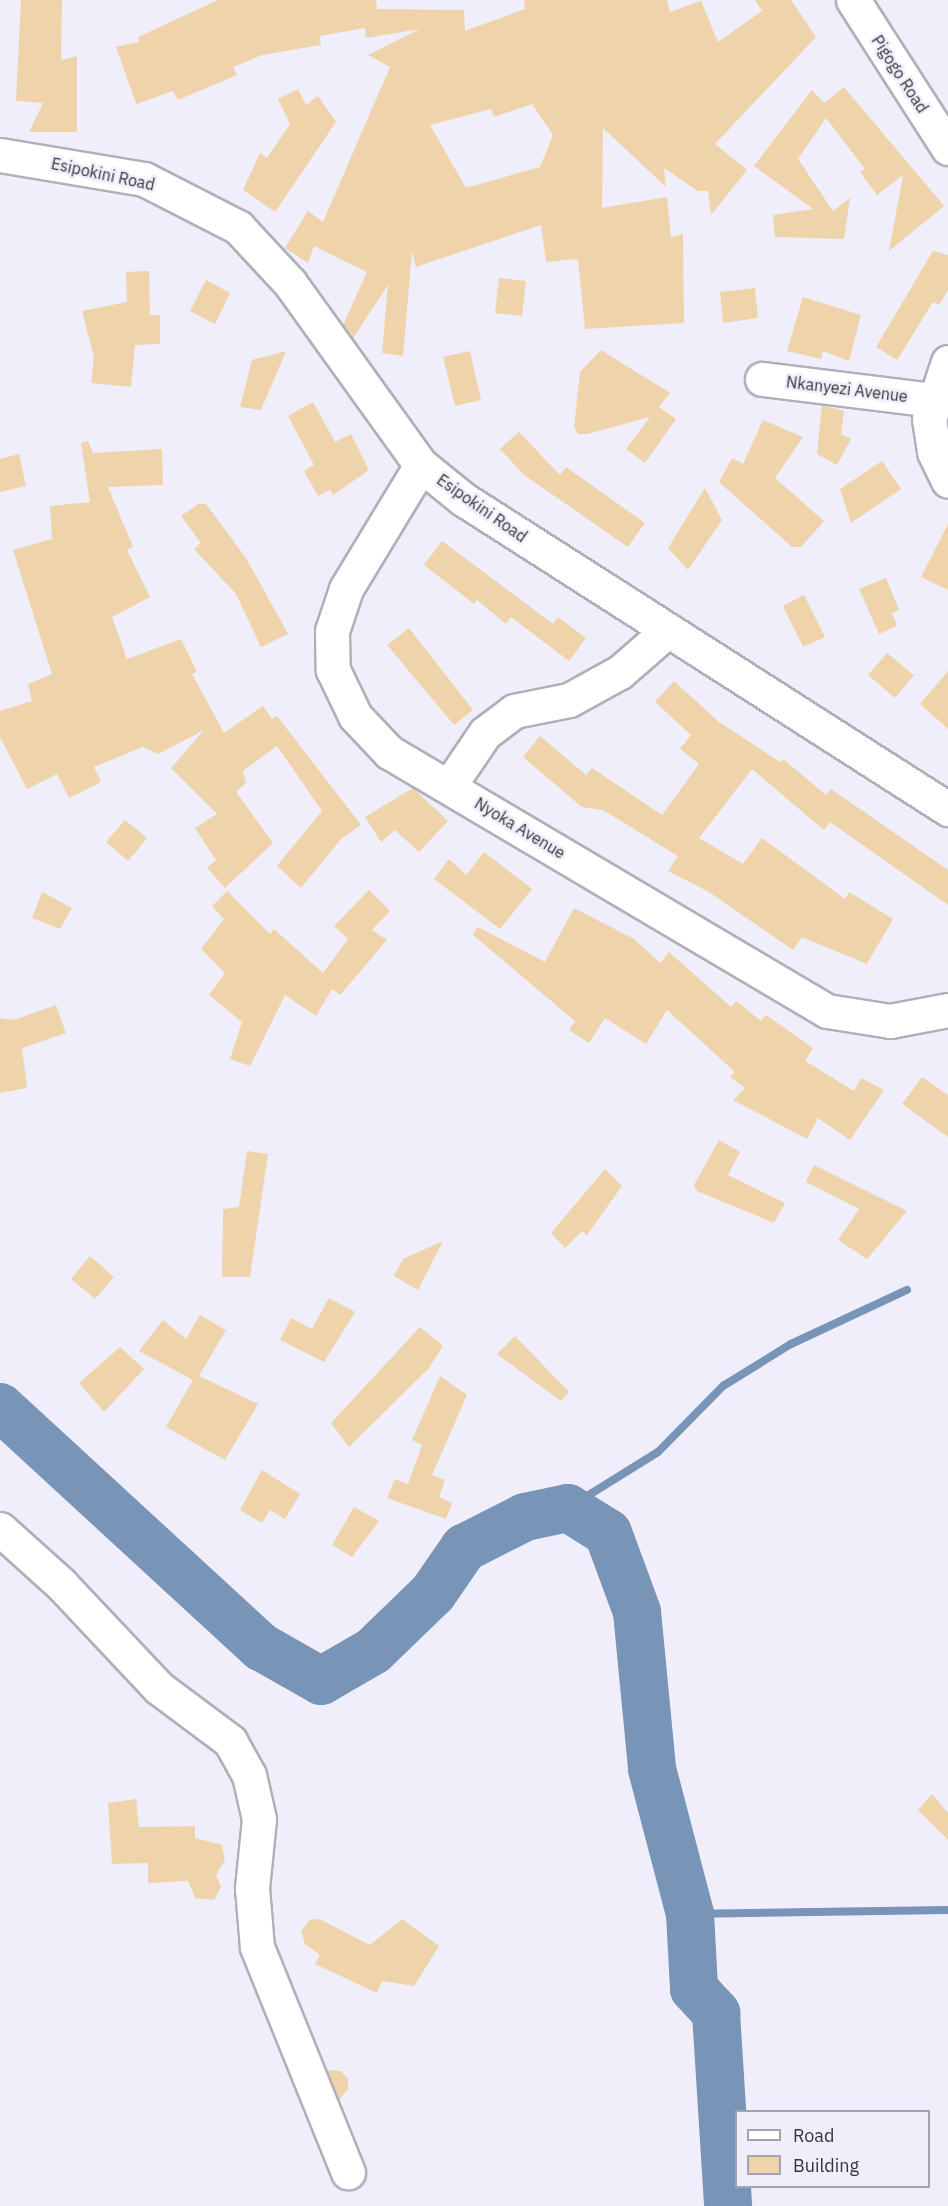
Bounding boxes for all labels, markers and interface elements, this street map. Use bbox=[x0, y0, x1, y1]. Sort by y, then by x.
street label: Pigogo Road bbox=[868, 32, 932, 116]
street label: Esipokini Road bbox=[49, 154, 157, 194]
street label: Nkanyezi Avenue bbox=[785, 372, 909, 406]
street label: Esipokini Road bbox=[433, 470, 531, 546]
street label: Nyoka Avenue bbox=[471, 793, 569, 863]
legend bbox=[735, 2110, 930, 2188]
text: Road bbox=[793, 2124, 834, 2147]
text: Building bbox=[793, 2154, 859, 2177]

